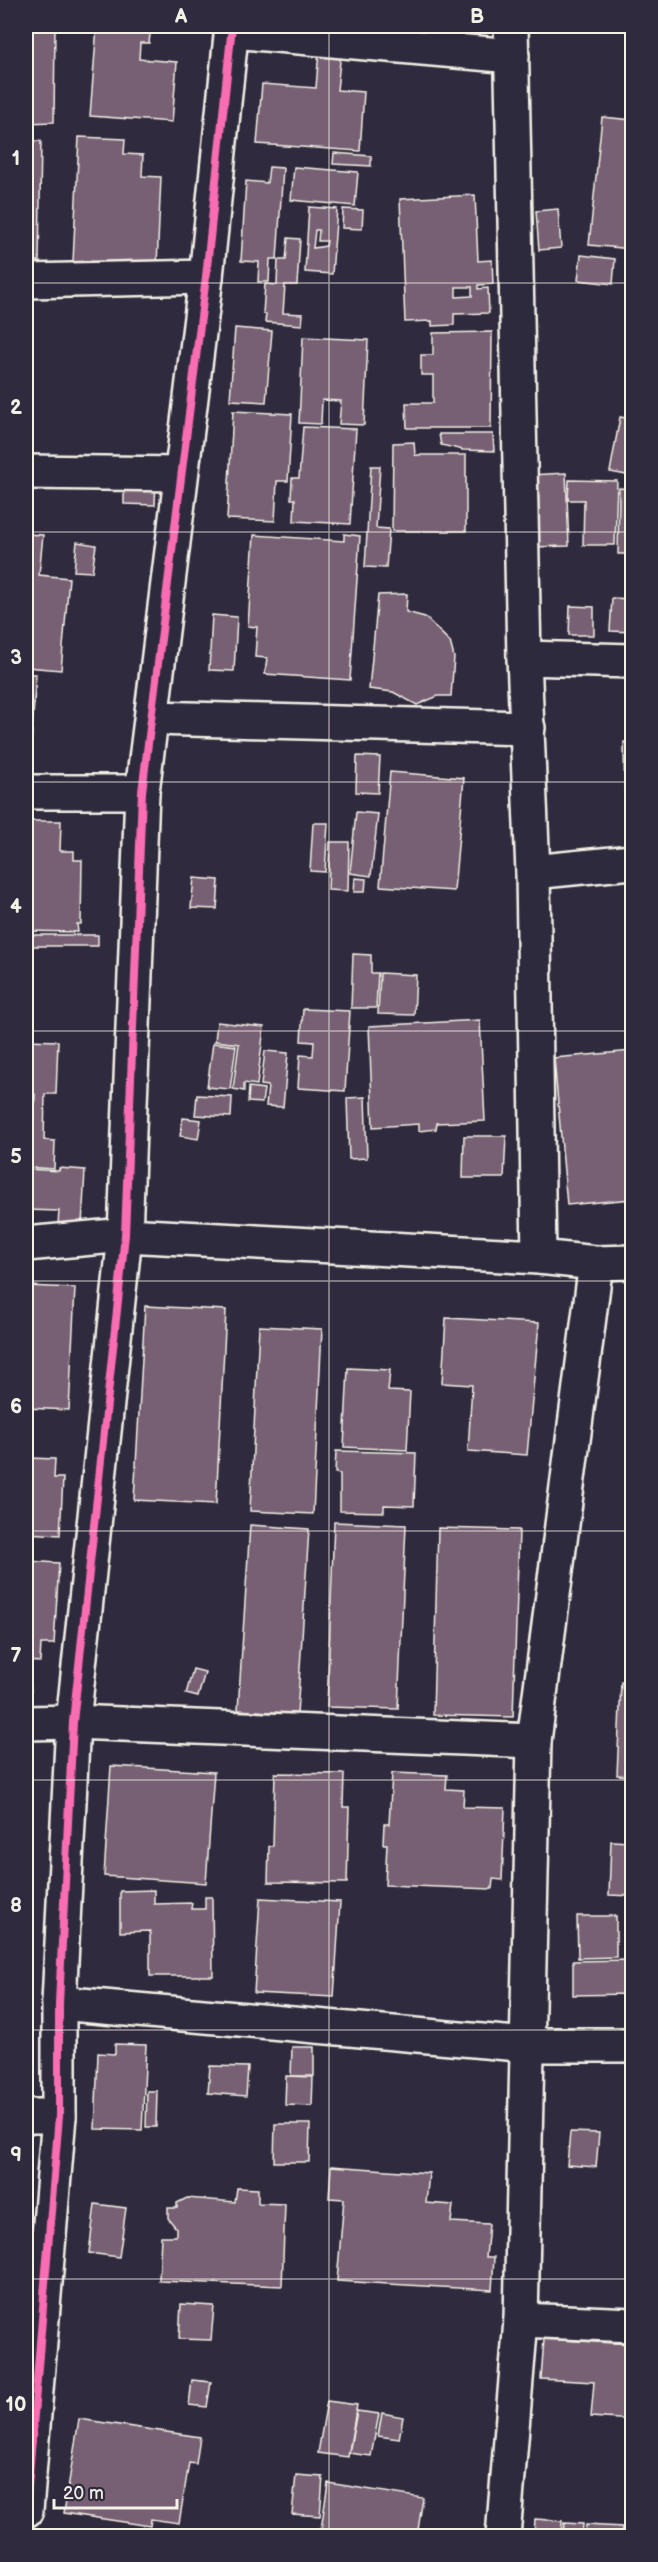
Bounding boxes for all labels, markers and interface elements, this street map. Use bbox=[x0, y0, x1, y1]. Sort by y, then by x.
text: A bbox=[174, 5, 188, 29]
text: B bbox=[470, 5, 484, 29]
text: 1 bbox=[12, 147, 20, 171]
text: 2 bbox=[10, 396, 22, 420]
text: 3 bbox=[10, 646, 22, 670]
text: 4 bbox=[10, 895, 22, 919]
text: 5 bbox=[10, 1145, 22, 1169]
text: 6 bbox=[10, 1395, 22, 1419]
text: 7 bbox=[10, 1644, 22, 1668]
text: 8 bbox=[10, 1894, 22, 1918]
text: 9 bbox=[10, 2143, 22, 2167]
text: 10 bbox=[6, 2393, 26, 2417]
scale bar bbox=[54, 2472, 177, 2510]
text: 20 m bbox=[63, 2483, 104, 2504]

